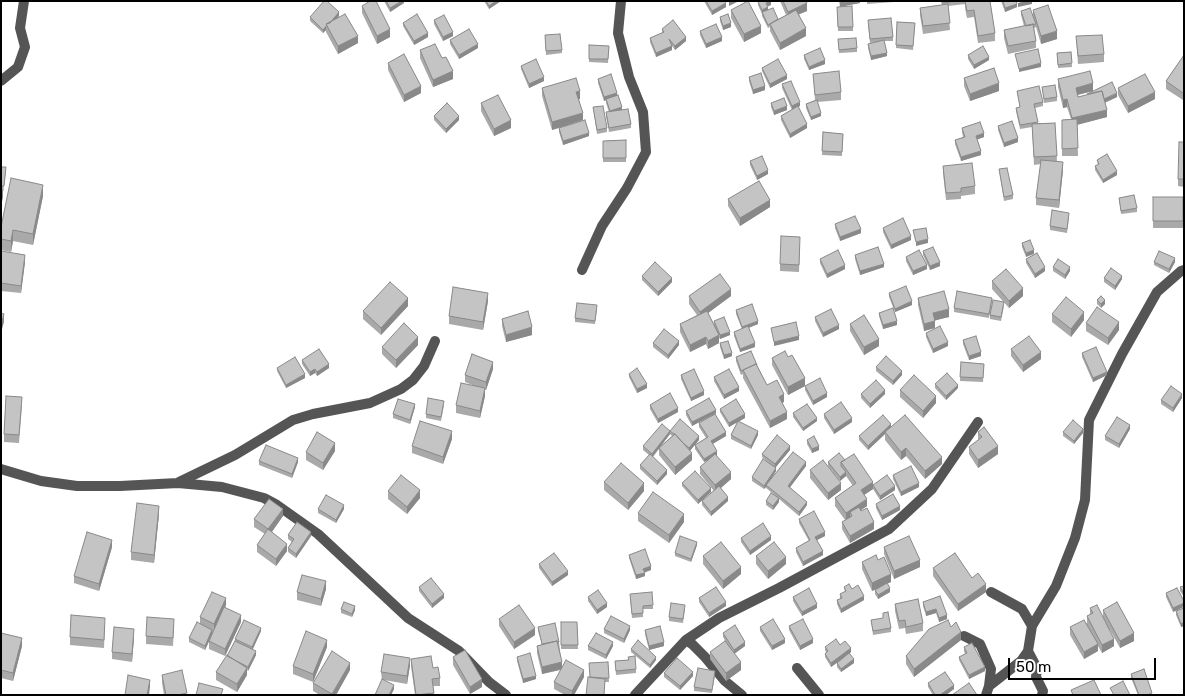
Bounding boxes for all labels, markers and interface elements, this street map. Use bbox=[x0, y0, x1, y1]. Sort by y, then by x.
scale bar bbox=[1010, 648, 1158, 680]
text: 50 m bbox=[1016, 658, 1051, 676]

